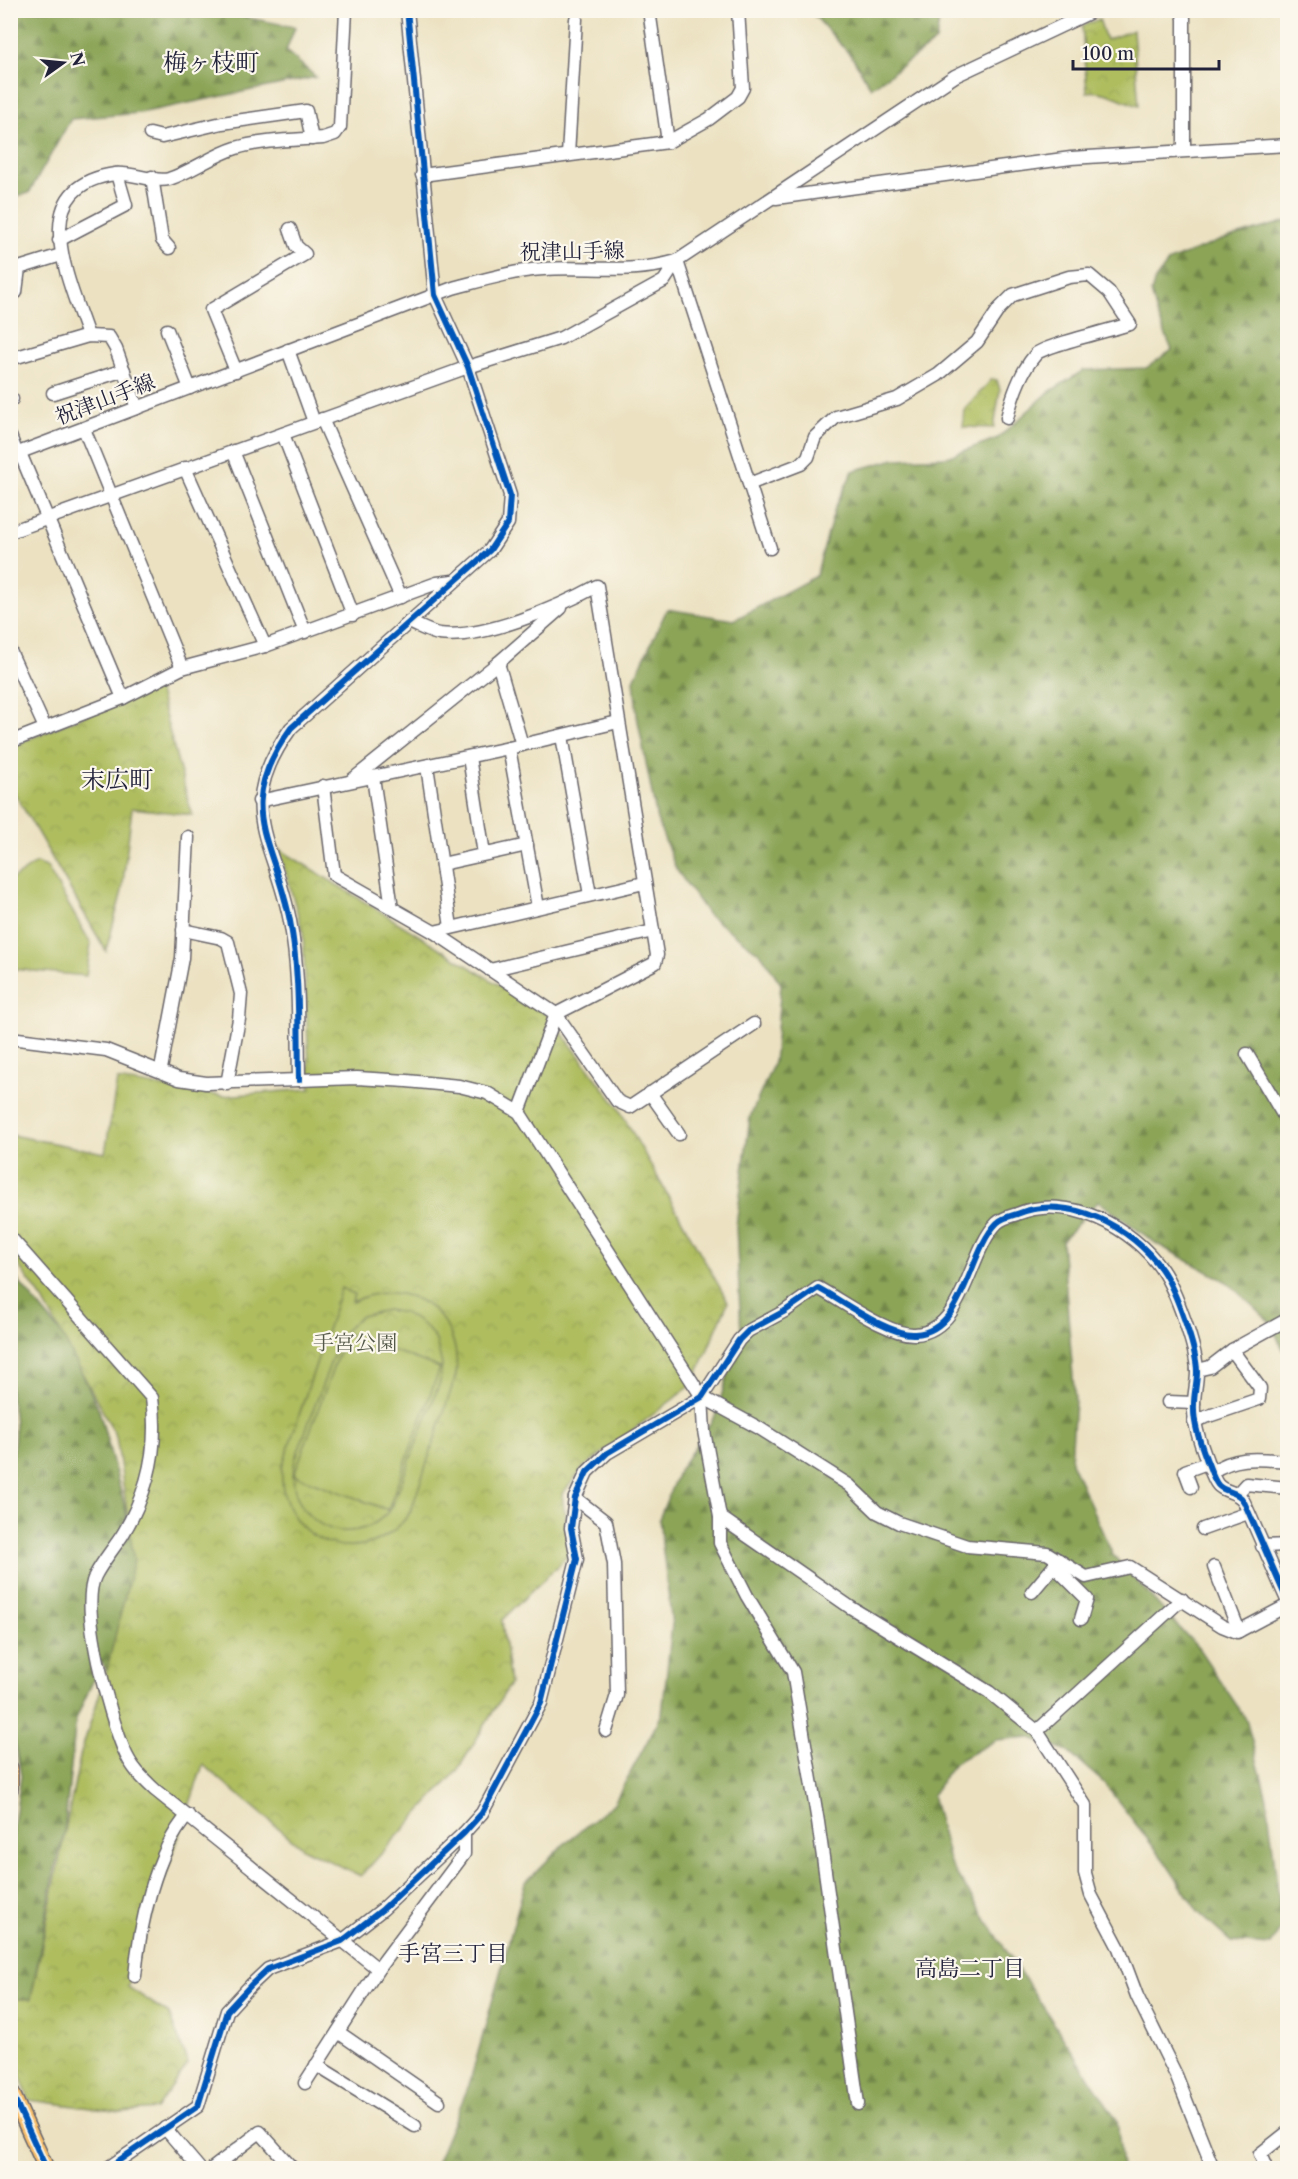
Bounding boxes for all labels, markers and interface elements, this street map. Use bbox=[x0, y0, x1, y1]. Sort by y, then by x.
north arrow bbox=[33, 33, 93, 93]
scale bar bbox=[1073, 33, 1218, 71]
text: 100 m bbox=[1082, 43, 1134, 65]
district label: 梅ヶ枝町 bbox=[163, 48, 259, 77]
text: N bbox=[66, 50, 89, 69]
street label: 祝津山手線 bbox=[519, 238, 625, 264]
street label: 祝津山手線 bbox=[52, 369, 158, 429]
district label: 末広町 bbox=[81, 765, 153, 794]
park label: 手宮公園 bbox=[313, 1330, 397, 1355]
district label: 手宮三丁目 bbox=[398, 1940, 508, 1967]
district label: 高島二丁目 bbox=[915, 1955, 1025, 1982]

